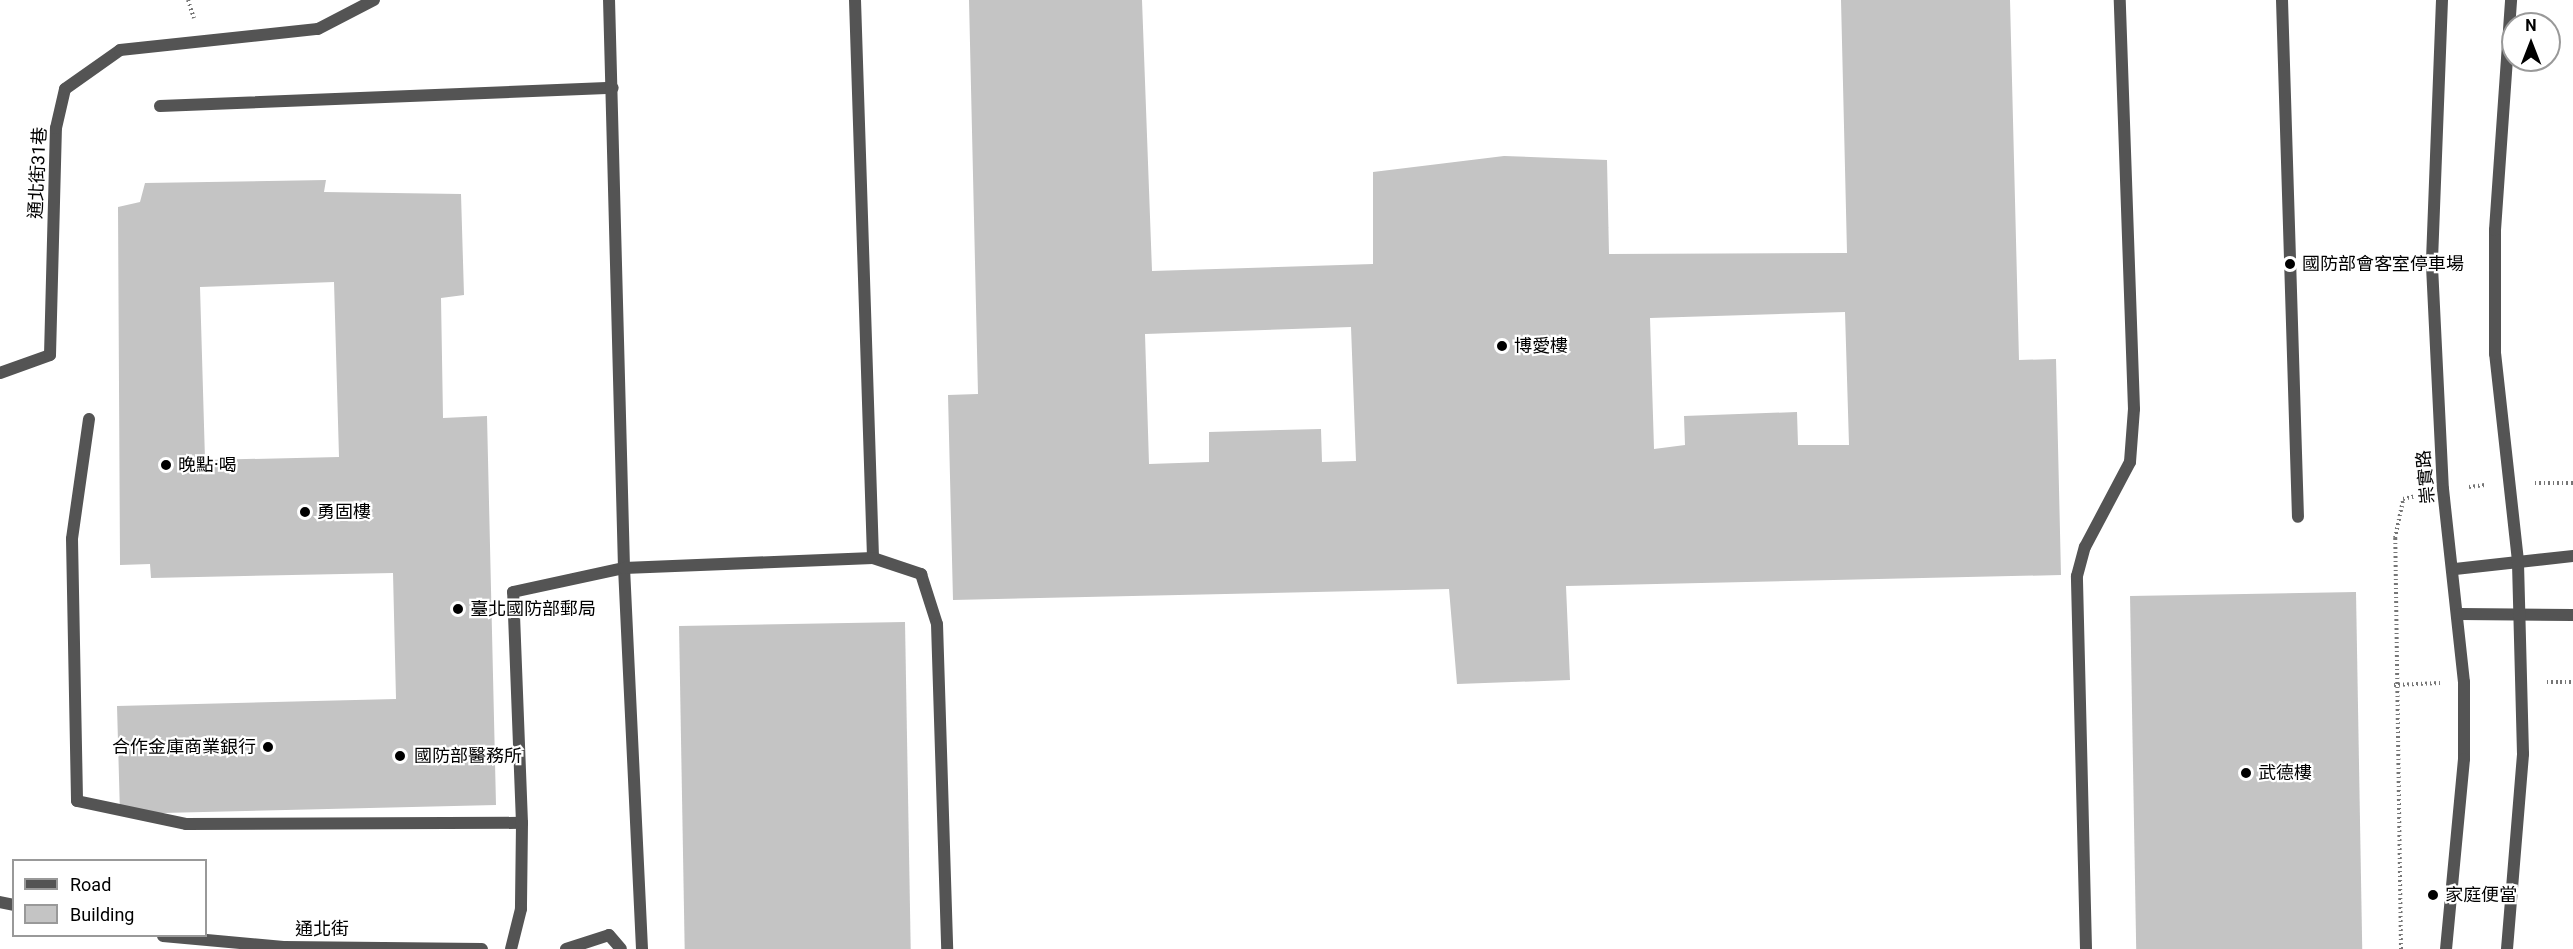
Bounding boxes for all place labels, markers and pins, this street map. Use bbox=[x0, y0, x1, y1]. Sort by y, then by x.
place label: 國防部會客室停車場 bbox=[2302, 253, 2464, 275]
marker: 國防部會客室停車場 bbox=[2283, 257, 2297, 271]
place label: 博愛樓 bbox=[1514, 335, 1568, 357]
marker: 博愛樓 bbox=[1495, 339, 1509, 353]
place label: 晚點·喝 bbox=[178, 454, 237, 476]
marker: 晚點·喝 bbox=[159, 458, 173, 472]
place label: 勇固樓 bbox=[317, 501, 371, 523]
marker: 勇固樓 bbox=[298, 505, 312, 519]
place label: 臺北國防部郵局 bbox=[470, 598, 596, 620]
marker: 臺北國防部郵局 bbox=[451, 602, 465, 616]
place label: 合作金庫商業銀行 bbox=[112, 736, 256, 758]
marker: 合作金庫商業銀行 bbox=[261, 740, 275, 754]
place label: 國防部醫務所 bbox=[414, 745, 522, 767]
marker: 國防部醫務所 bbox=[391, 747, 409, 765]
place label: 武德樓 bbox=[2258, 762, 2312, 784]
marker: 武德樓 bbox=[2239, 766, 2253, 780]
place label: 家庭便當 bbox=[2445, 884, 2517, 906]
marker: 家庭便當 bbox=[2426, 888, 2440, 902]

